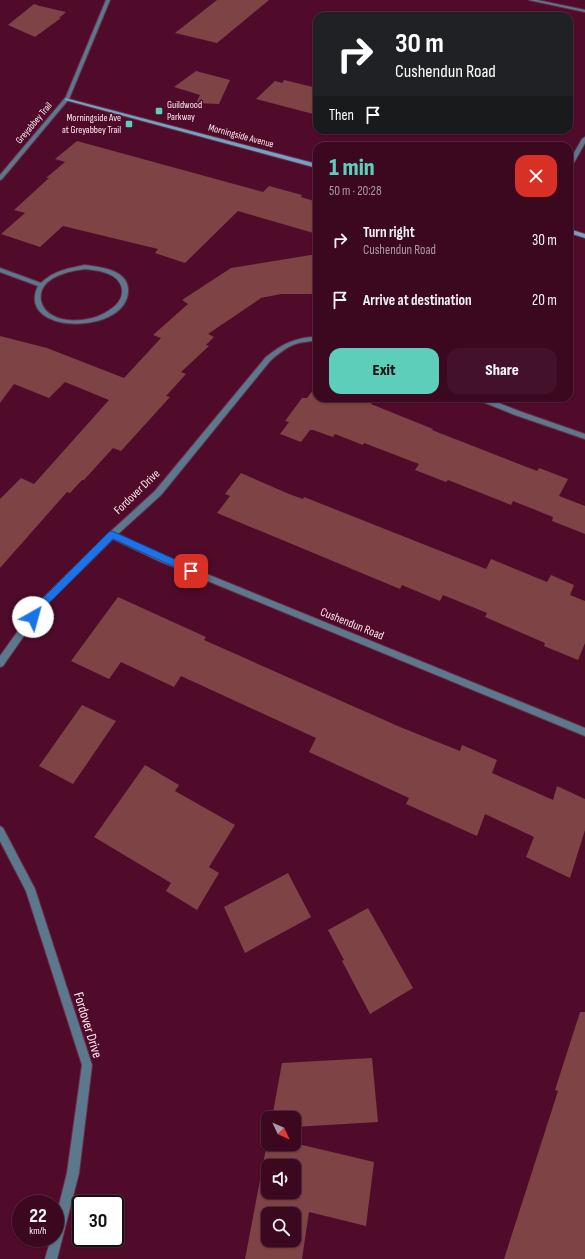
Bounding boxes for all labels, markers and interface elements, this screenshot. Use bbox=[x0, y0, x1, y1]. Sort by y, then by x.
text: 30 m bbox=[395, 27, 444, 60]
icon: right bbox=[329, 28, 381, 80]
text: Cushendun Road bbox=[395, 61, 496, 82]
place label: Guildwood Parkway bbox=[167, 99, 202, 123]
street label: Greyabbey Trail bbox=[13, 100, 55, 146]
icon: arrive bbox=[362, 104, 384, 126]
marker: Guildwood Parkway bbox=[154, 106, 164, 116]
text: Then bbox=[329, 106, 354, 125]
place label: Morningside Ave at Greyabbey Trail bbox=[62, 112, 121, 136]
marker: Morningside Ave at Greyabbey Trail bbox=[124, 119, 134, 129]
street label: Morningside Avenue bbox=[207, 122, 275, 150]
text: 1 min bbox=[329, 153, 375, 182]
button: close bbox=[515, 155, 557, 197]
text: 50 m · 20:28 bbox=[329, 183, 382, 199]
text: Turn right bbox=[363, 223, 415, 242]
icon: right bbox=[329, 229, 351, 251]
text: 30 m bbox=[532, 231, 557, 250]
text: Cushendun Road bbox=[363, 242, 436, 258]
icon: arrive bbox=[329, 289, 351, 311]
text: Arrive at destination bbox=[363, 291, 472, 310]
text: 20 m bbox=[532, 291, 557, 310]
button: Exit bbox=[329, 348, 439, 394]
button: Share bbox=[447, 348, 557, 394]
street label: Fordover Drive bbox=[111, 466, 163, 518]
pin bbox=[174, 554, 208, 588]
icon: arrive bbox=[180, 560, 202, 582]
position arrow bbox=[12, 596, 54, 638]
street label: Cushendun Road bbox=[318, 604, 386, 644]
street label: Fordover Drive bbox=[70, 990, 106, 1060]
north arrow bbox=[261, 1111, 301, 1151]
map controls bbox=[261, 1111, 301, 1247]
button: sound bbox=[261, 1159, 301, 1199]
speed limit sign: 30 bbox=[72, 1195, 124, 1247]
text: 22 bbox=[29, 1204, 47, 1228]
button: search bbox=[261, 1207, 301, 1247]
text: km/h bbox=[29, 1225, 47, 1237]

